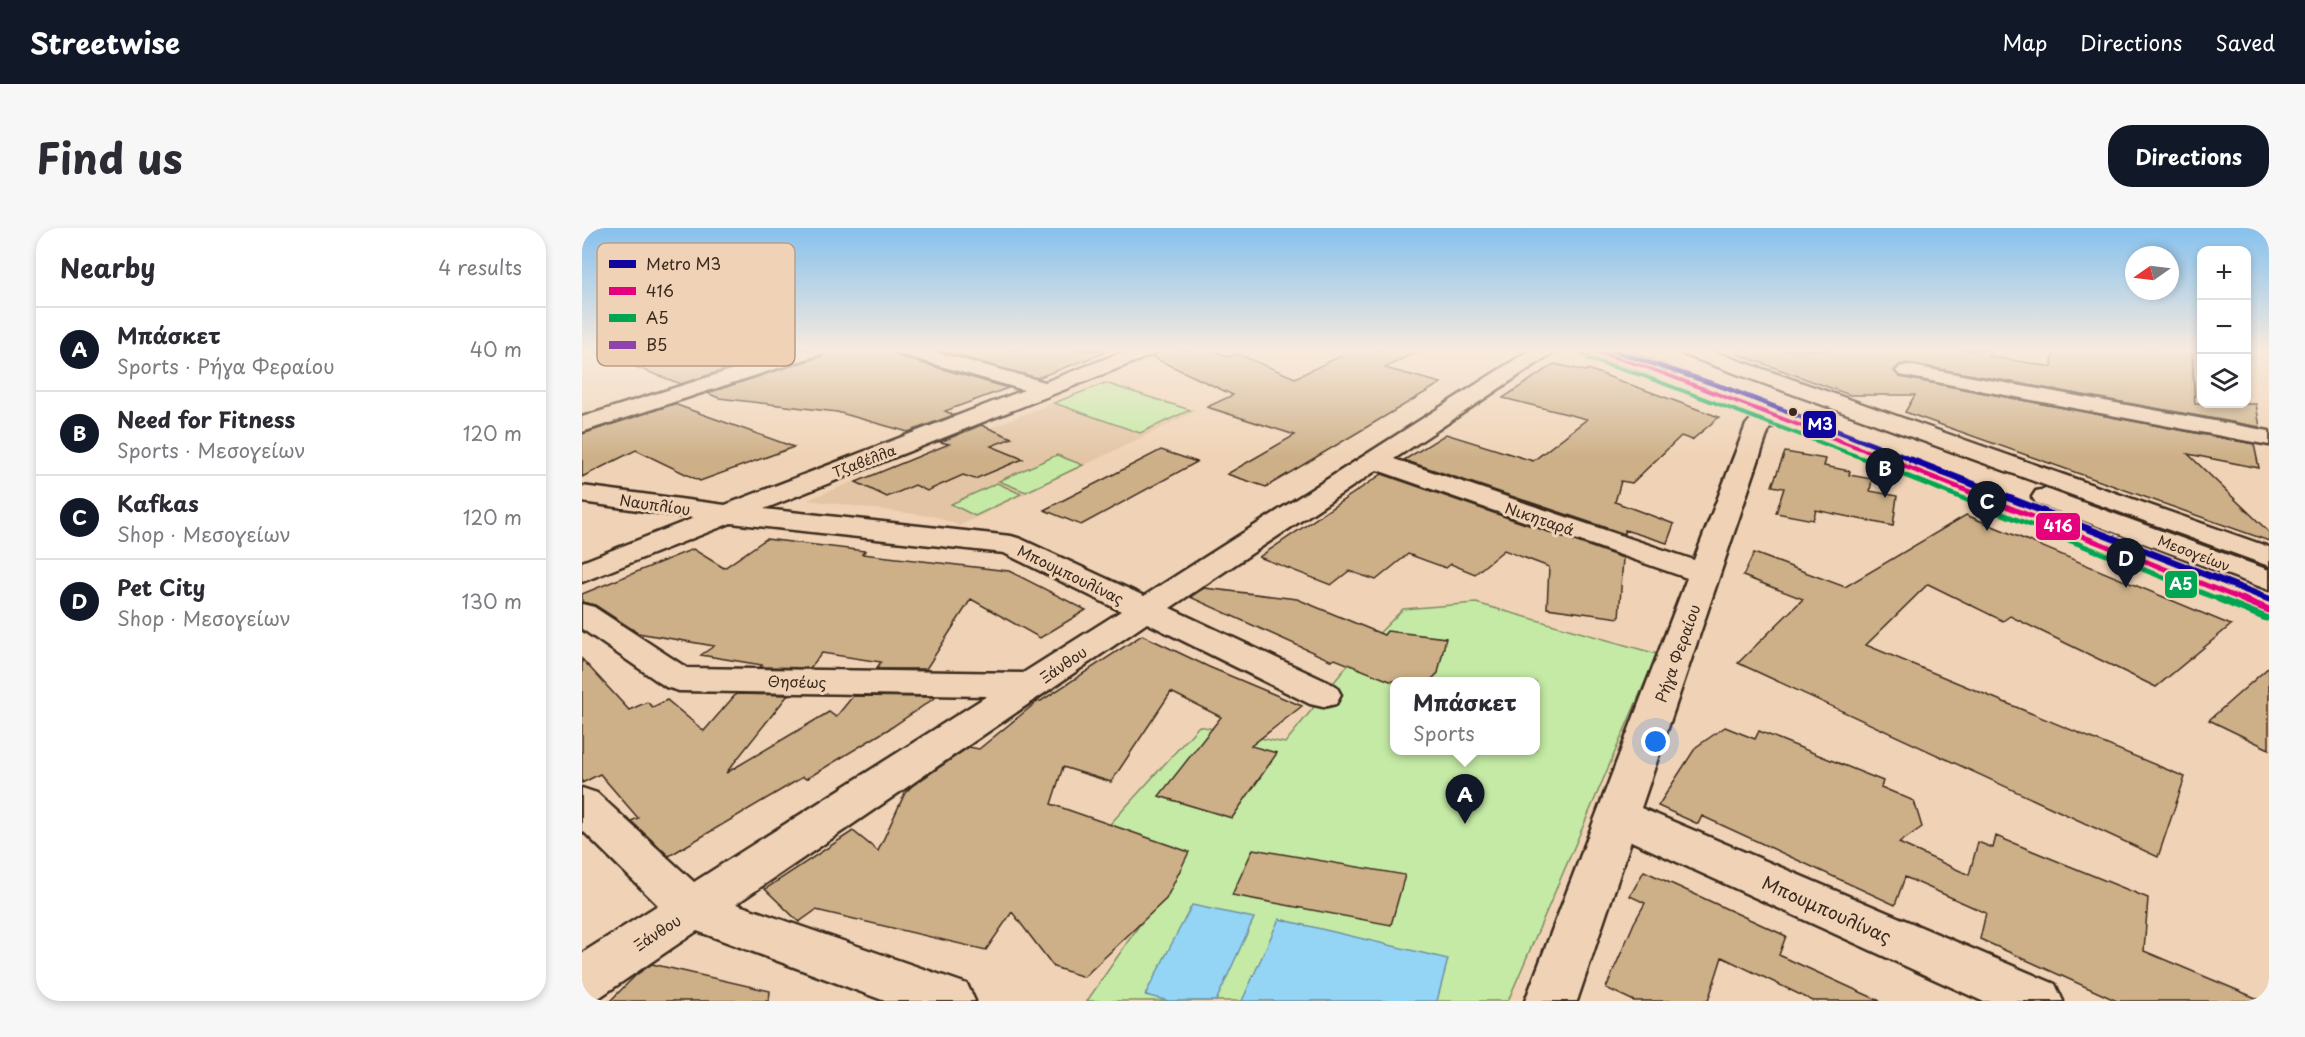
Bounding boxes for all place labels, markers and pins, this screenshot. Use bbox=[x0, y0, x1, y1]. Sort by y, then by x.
unlabelled marker bbox=[1787, 406, 1799, 418]
pin: B bbox=[1866, 448, 1904, 498]
pin: C bbox=[1968, 482, 2006, 531]
pin: D bbox=[2106, 538, 2146, 588]
pin: A bbox=[1446, 774, 1484, 824]

